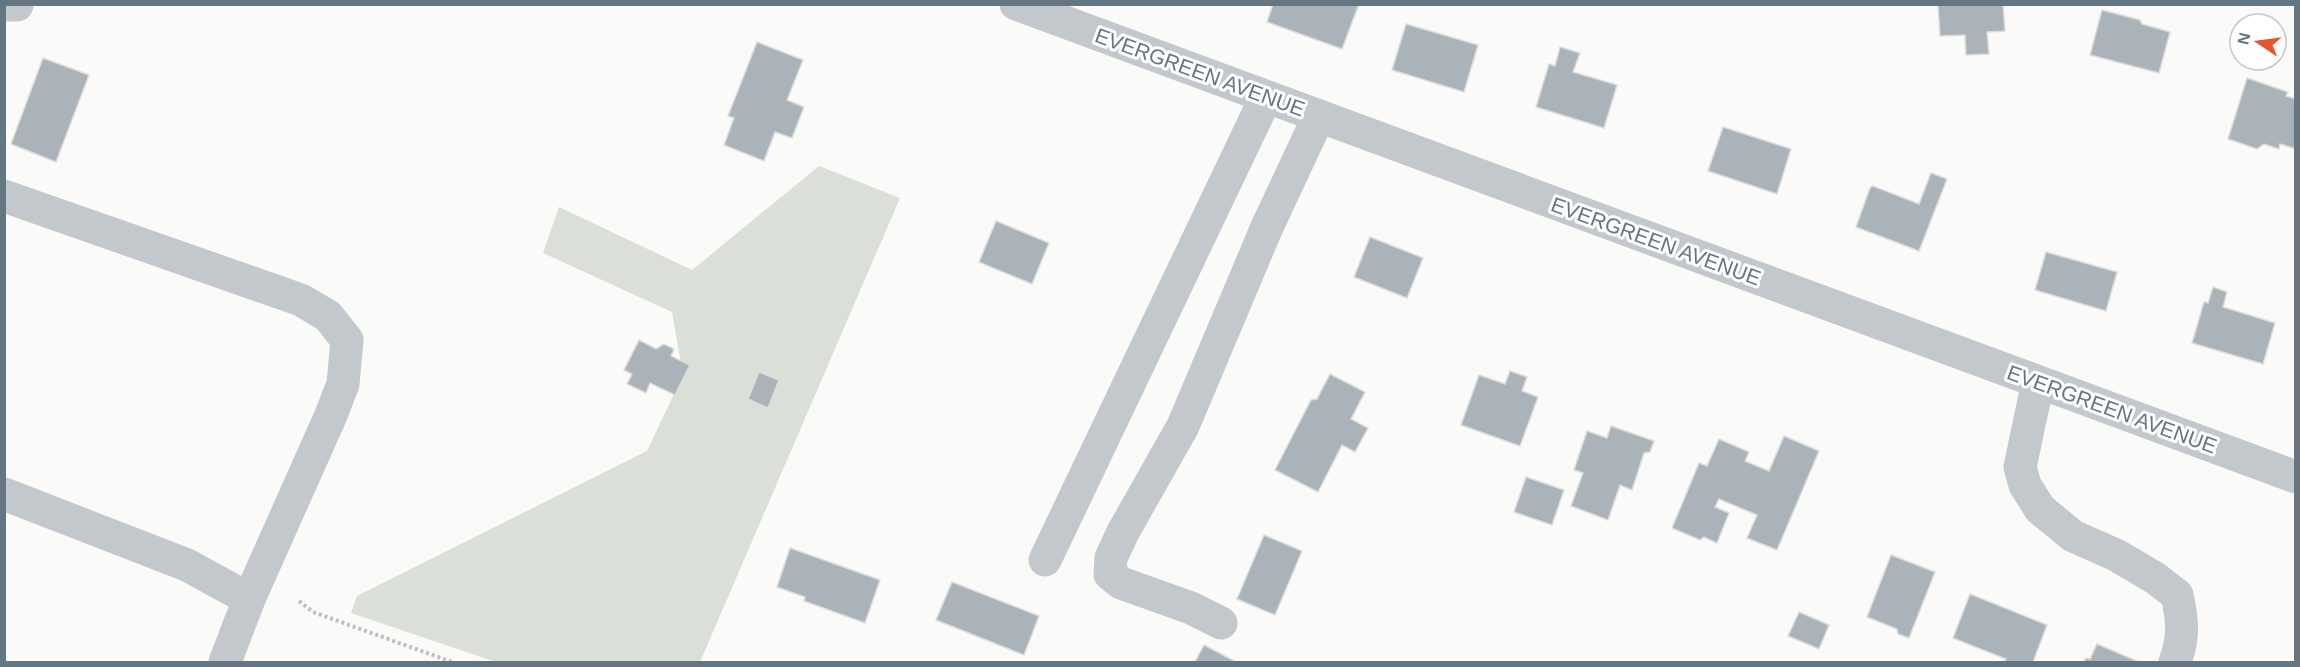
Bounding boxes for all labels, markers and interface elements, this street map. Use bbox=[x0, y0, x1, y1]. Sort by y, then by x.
north arrow bbox=[2228, 12, 2288, 72]
street label: EVERGREEN AVENUE bbox=[1092, 23, 1308, 121]
text: N bbox=[2234, 31, 2253, 46]
street label: EVERGREEN AVENUE bbox=[1548, 192, 1764, 290]
street label: EVERGREEN AVENUE bbox=[2004, 360, 2220, 458]

